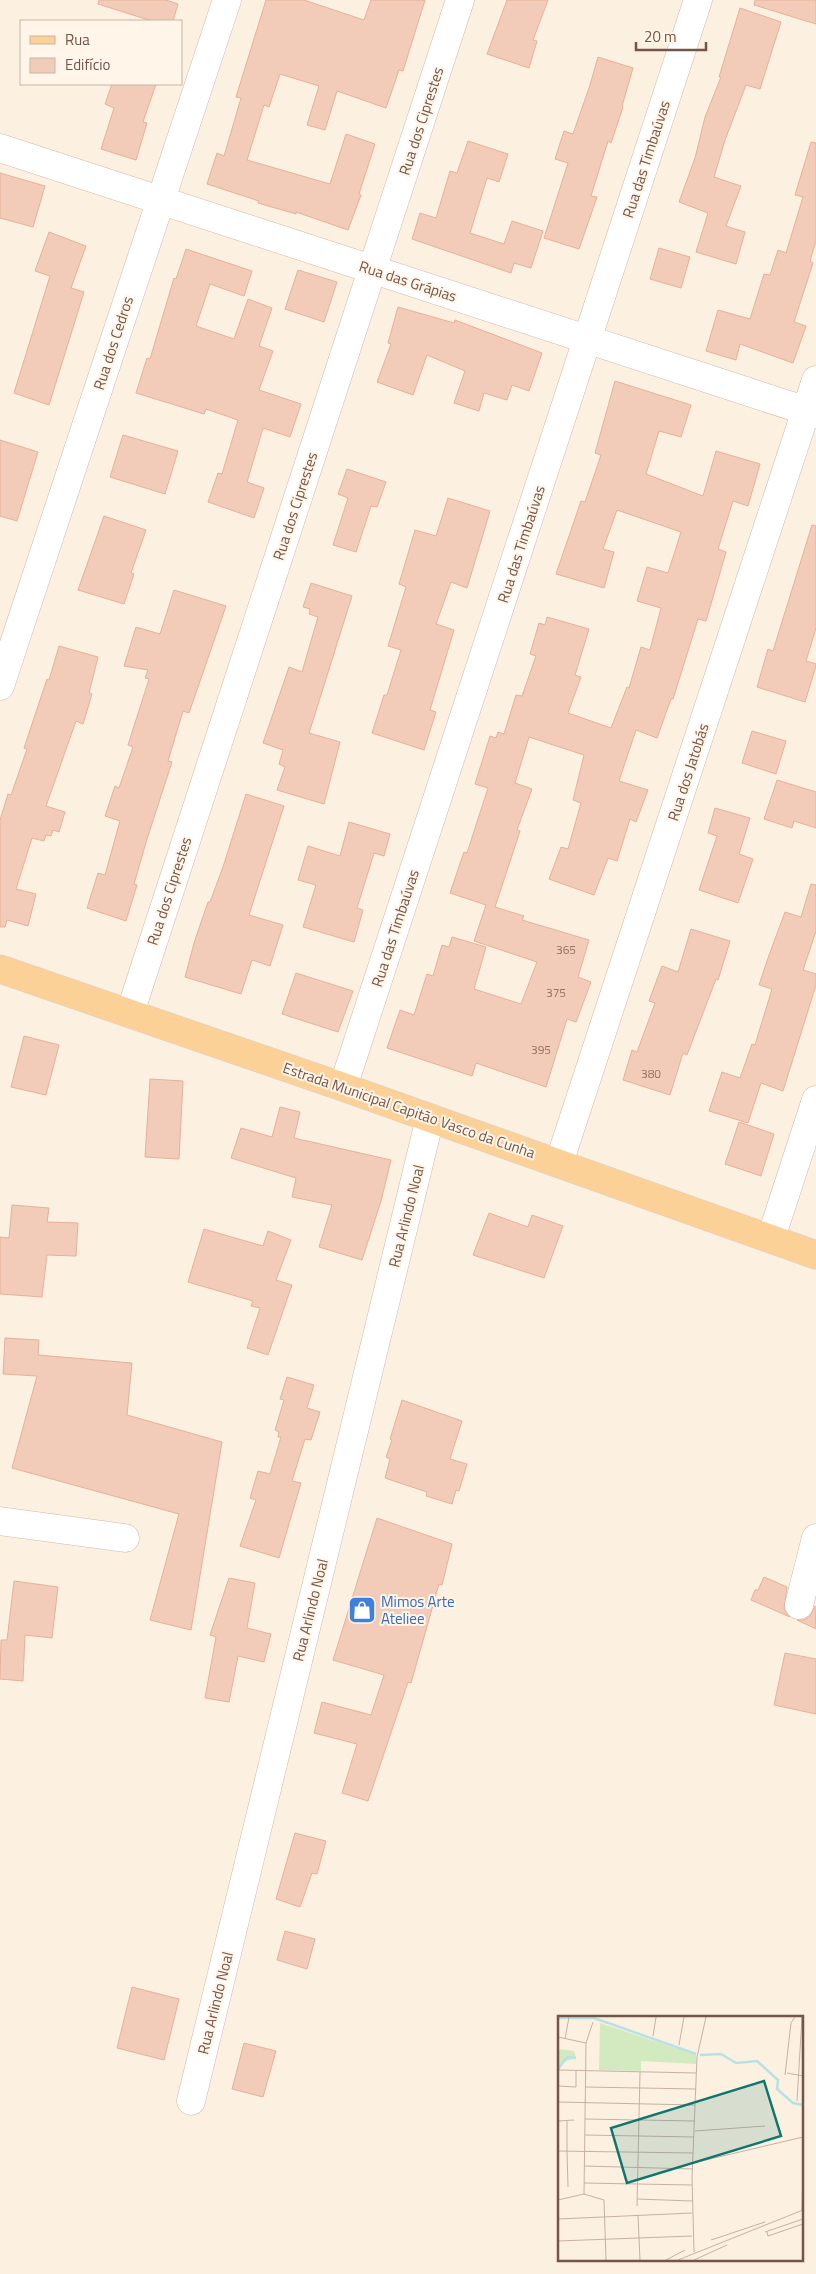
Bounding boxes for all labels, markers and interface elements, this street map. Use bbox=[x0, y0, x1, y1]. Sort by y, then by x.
legend bbox=[20, 20, 182, 85]
scale bar bbox=[636, 20, 706, 52]
text: 20 m bbox=[644, 25, 677, 48]
text: Rua bbox=[65, 28, 90, 51]
text: Edifício bbox=[65, 53, 110, 76]
street label: Rua dos Ciprestes bbox=[393, 64, 449, 178]
street label: Rua das Timbaúvas bbox=[616, 97, 676, 221]
street label: Rua das Grápias bbox=[356, 254, 460, 308]
street label: Rua dos Cedros bbox=[87, 293, 139, 393]
street label: Rua dos Ciprestes bbox=[267, 449, 323, 563]
street label: Rua das Timbaúvas bbox=[491, 482, 551, 606]
street label: Rua dos Jatobás bbox=[661, 720, 715, 824]
street label: Rua dos Ciprestes bbox=[141, 834, 197, 948]
street label: Rua das Timbaúvas bbox=[365, 866, 425, 990]
house number: 365 bbox=[556, 940, 576, 959]
house number: 375 bbox=[546, 983, 566, 1002]
house number: 395 bbox=[531, 1040, 551, 1059]
street label: Estrada Municipal Capitão Vasco da Cunha bbox=[280, 1056, 539, 1164]
house number: 380 bbox=[641, 1064, 661, 1083]
street label: Rua Arlindo Noal bbox=[382, 1162, 430, 1270]
street label: Rua Arlindo Noal bbox=[286, 1556, 334, 1664]
place label: Mimos Arte Ateliee bbox=[381, 1590, 455, 1630]
shop icon: Mimos Arte Ateliee bbox=[347, 1595, 377, 1625]
street label: Rua Arlindo Noal bbox=[191, 1949, 239, 2057]
inset map bbox=[558, 2016, 804, 2262]

